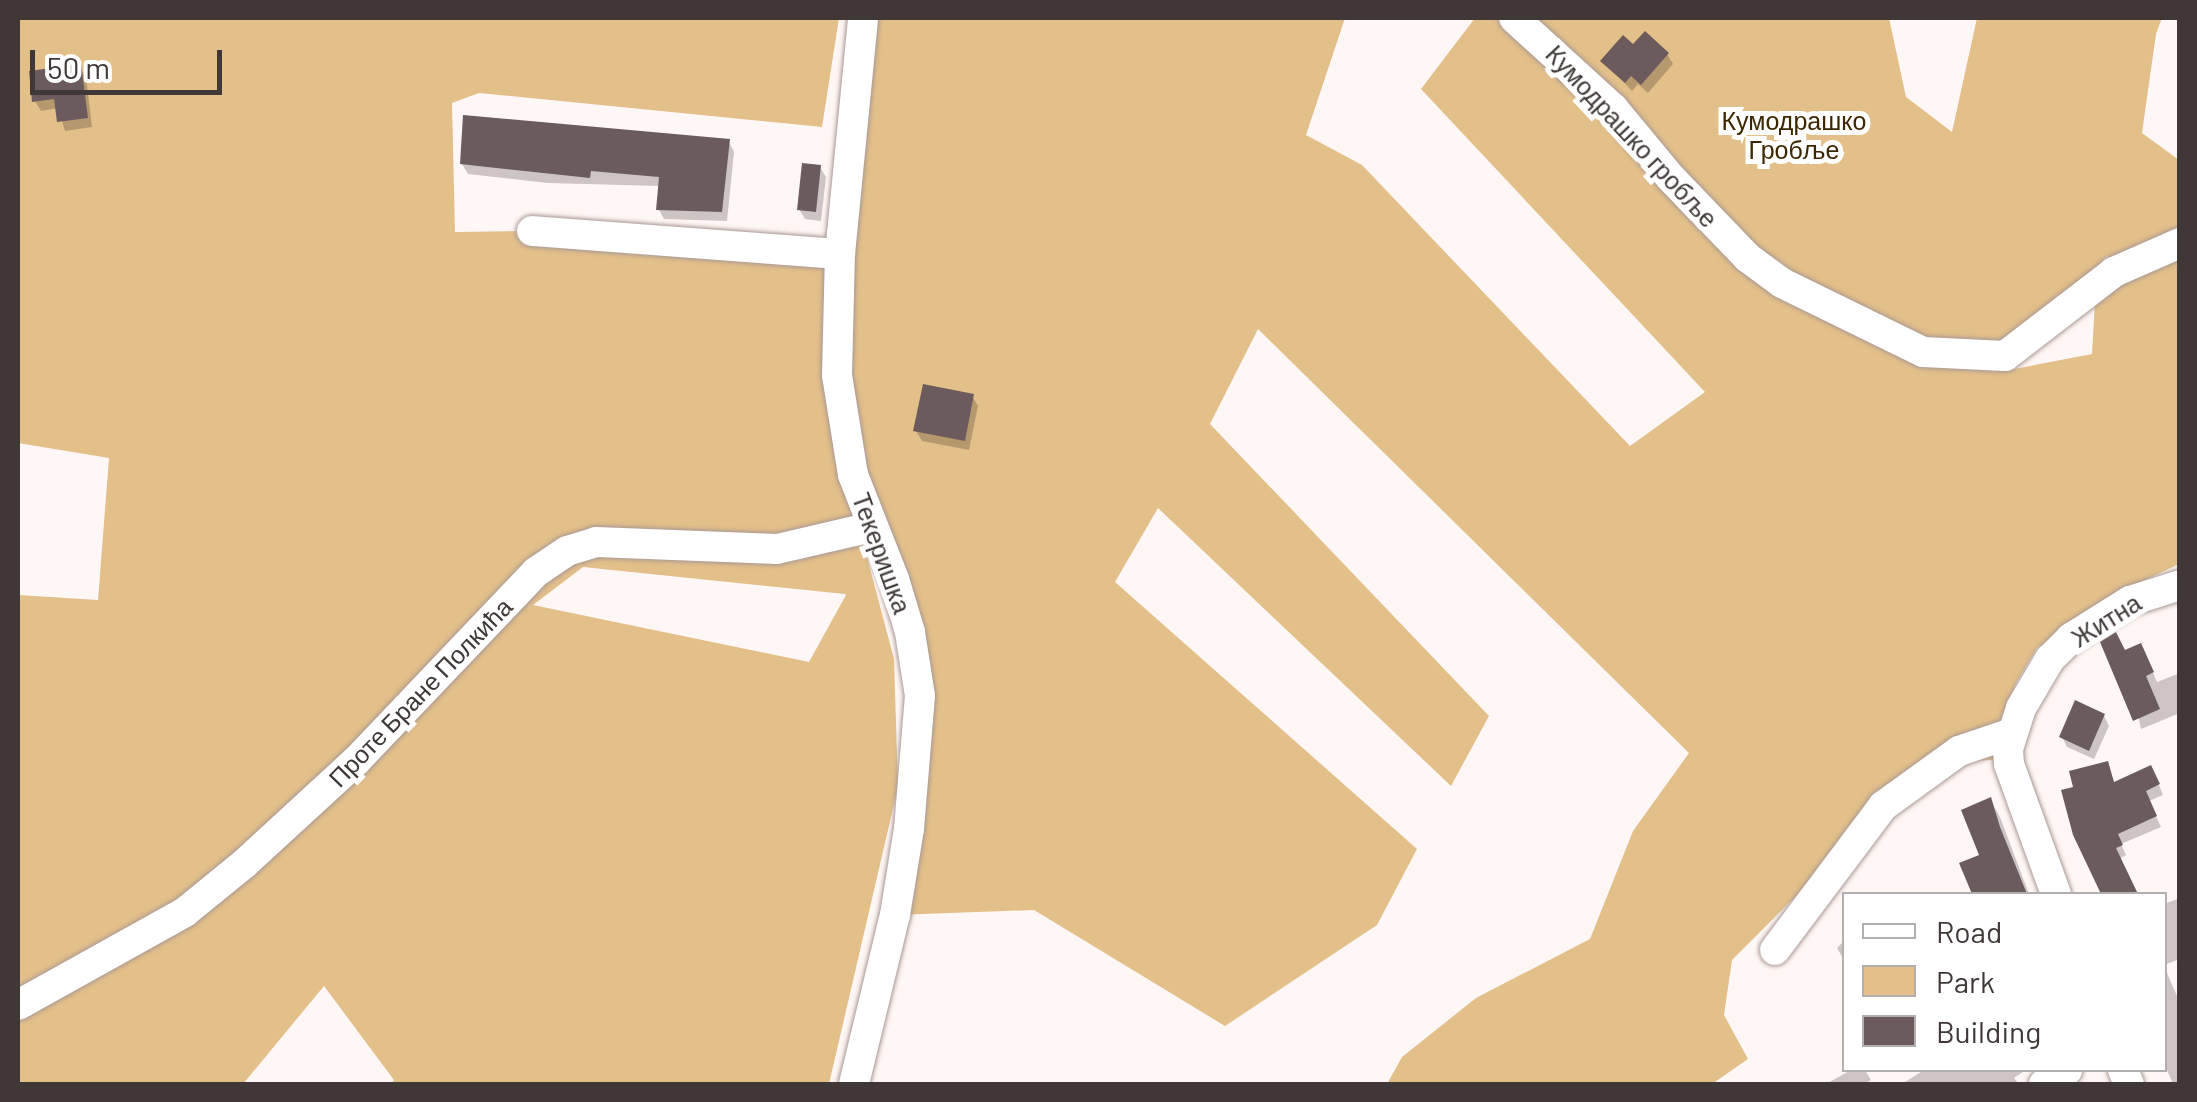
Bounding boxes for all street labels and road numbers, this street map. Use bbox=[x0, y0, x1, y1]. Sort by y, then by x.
street label: Кумодрашко гробље bbox=[1540, 39, 1724, 233]
street label: Текеришка bbox=[846, 489, 918, 617]
street label: Житна bbox=[2066, 587, 2146, 653]
street label: Проте Бране Полкића bbox=[322, 591, 518, 793]

